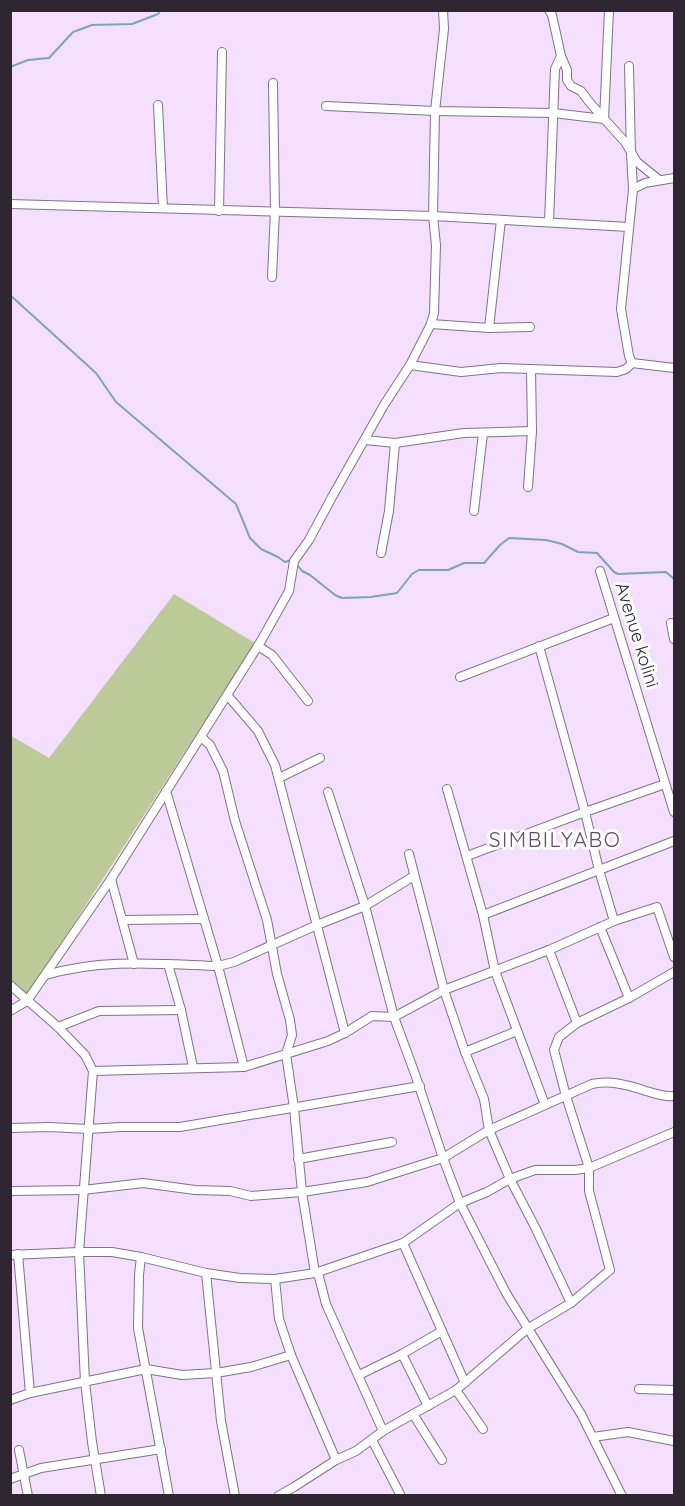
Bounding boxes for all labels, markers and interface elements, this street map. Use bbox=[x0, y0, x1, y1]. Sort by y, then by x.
street label: Avenue kolini bbox=[611, 579, 664, 690]
district label: SIMBILYABO bbox=[489, 826, 621, 852]

